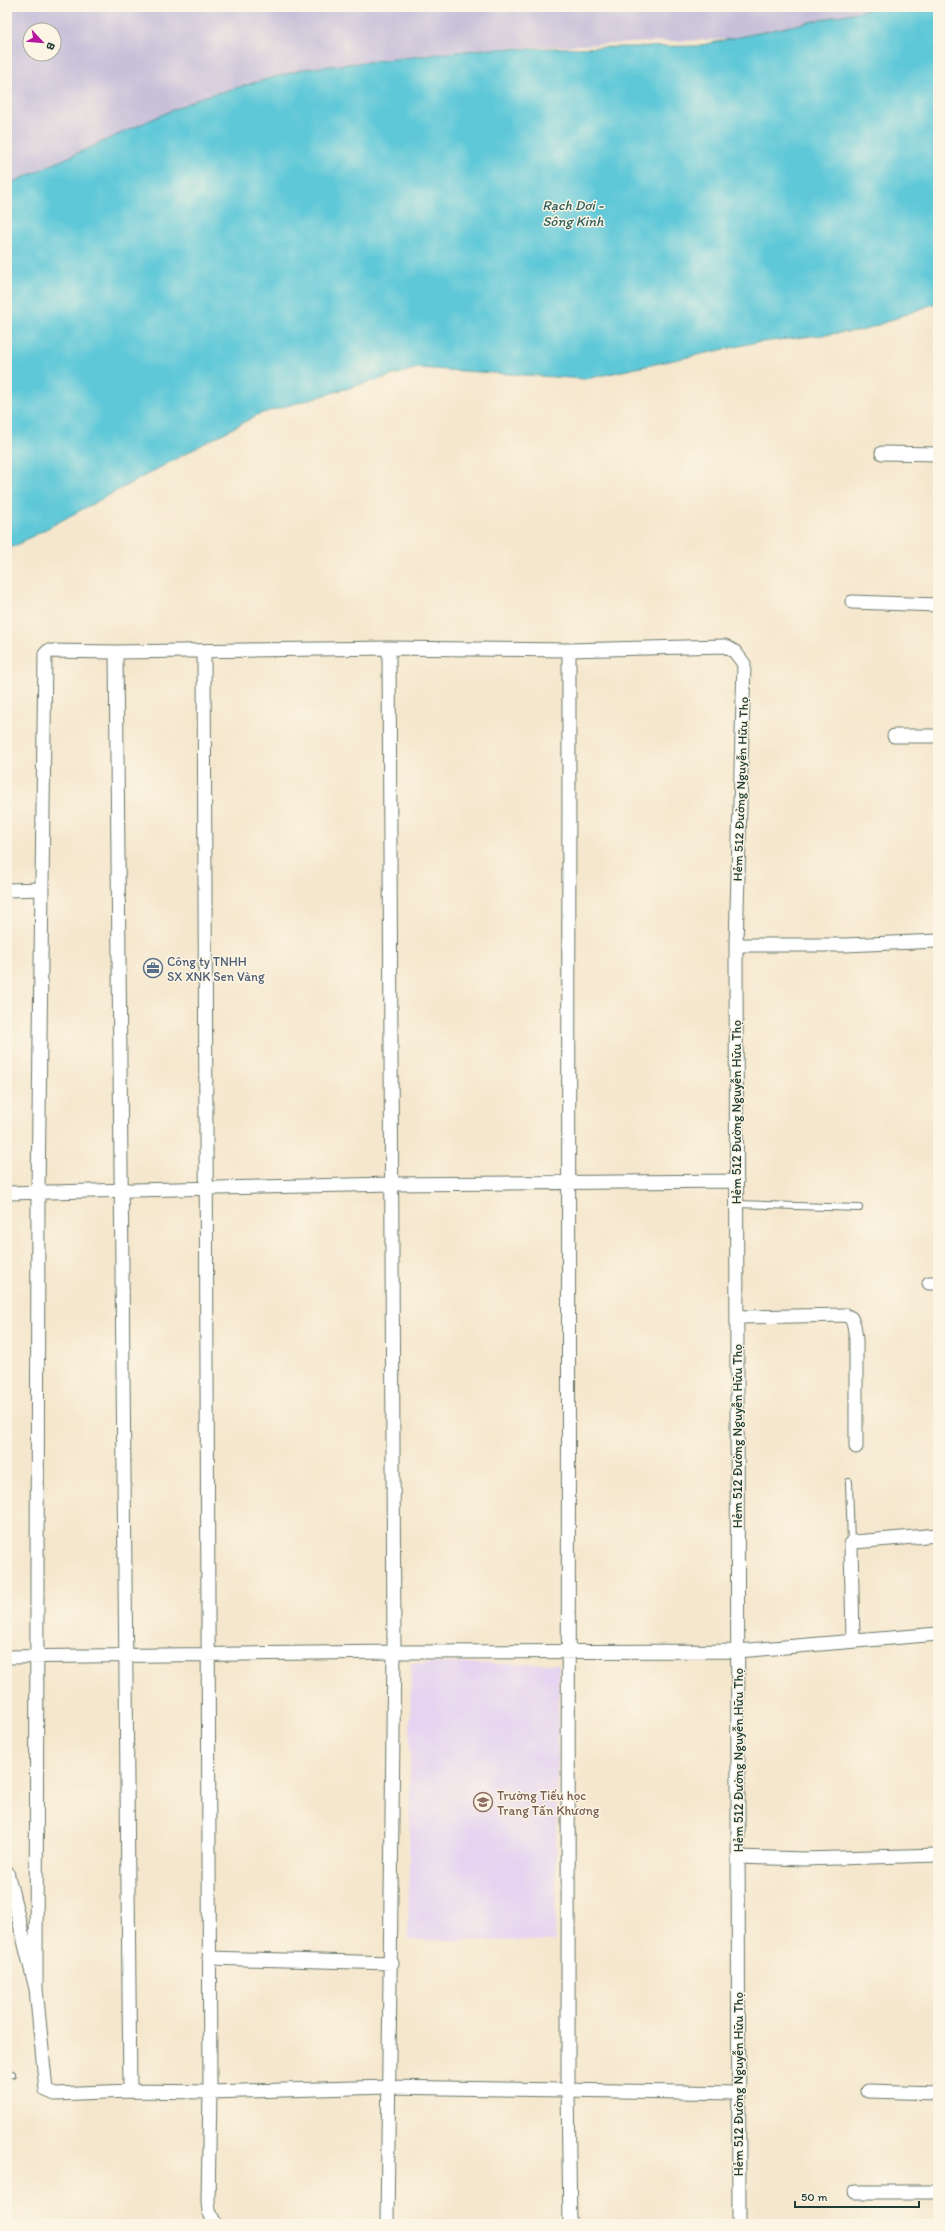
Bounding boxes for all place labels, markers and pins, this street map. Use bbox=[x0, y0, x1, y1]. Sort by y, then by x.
place label: Công ty TNHH SX XNK Sen Vàng bbox=[167, 954, 265, 984]
office icon: Công ty TNHH SX XNK Sen Vàng bbox=[142, 957, 164, 979]
place label: Trường Tiểu học Trang Tấn Khương bbox=[497, 1788, 600, 1818]
school or university icon: Trường Tiểu học Trang Tấn Khương bbox=[472, 1791, 494, 1813]

